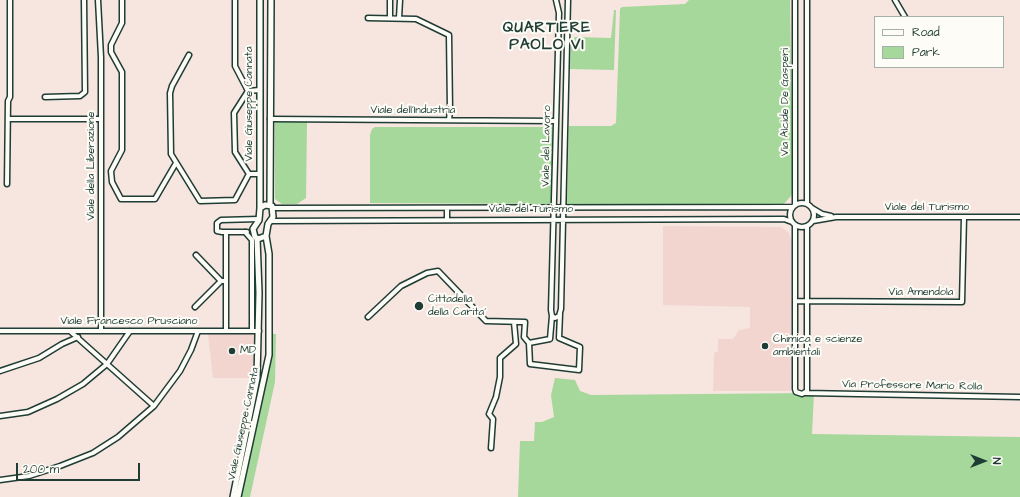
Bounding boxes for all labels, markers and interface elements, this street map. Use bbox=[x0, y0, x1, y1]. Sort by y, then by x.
legend bbox=[874, 16, 1004, 68]
district label: QUARTIERE PAOLO VI bbox=[503, 20, 591, 55]
text: Road bbox=[912, 24, 940, 41]
text: Park bbox=[912, 44, 940, 61]
street label: Viale Giuseppe Cannata bbox=[243, 46, 257, 162]
street label: Via Alcide De Gasperi bbox=[779, 48, 793, 156]
street label: Viale dell'Industria bbox=[371, 104, 455, 118]
street label: Viale del Lavoro bbox=[540, 105, 554, 187]
street label: Viale della Liberazione bbox=[85, 111, 99, 221]
street label: Viale del Turismo bbox=[885, 201, 969, 215]
street label: Viale del Turismo bbox=[489, 203, 573, 217]
street label: Via Amendola bbox=[889, 286, 953, 300]
place label: Cittadella della Carita' bbox=[428, 293, 486, 319]
marker: Cittadella della Carita' bbox=[413, 300, 425, 312]
street label: Viale Francesco Prusciano bbox=[60, 315, 198, 329]
place label: Chimica e scienze ambientali bbox=[773, 333, 862, 359]
marker: Chimica e scienze ambientali bbox=[760, 341, 770, 351]
place label: MD bbox=[240, 344, 256, 358]
marker: MD bbox=[227, 346, 237, 356]
street label: Viale Giuseppe Cannata bbox=[226, 366, 262, 482]
street label: Via Professore Mario Rolla bbox=[842, 378, 982, 394]
north arrow bbox=[964, 441, 1004, 481]
scale bar bbox=[18, 455, 142, 481]
text: N bbox=[989, 458, 1004, 464]
text: 200 m bbox=[23, 461, 59, 478]

